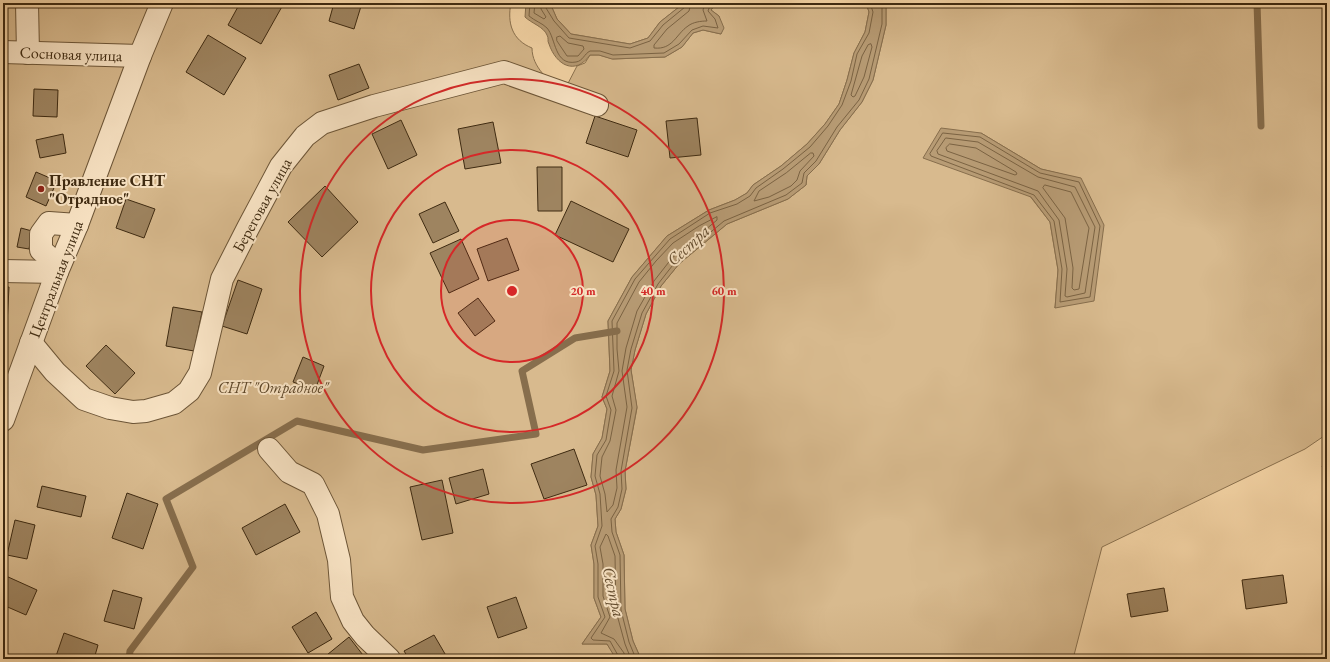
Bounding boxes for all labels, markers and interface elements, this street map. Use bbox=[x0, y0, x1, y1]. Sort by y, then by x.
street label: Сосновая улица bbox=[19, 42, 123, 66]
street label: Береговая улица bbox=[227, 154, 297, 256]
place label: Правление СНТ "Отрадное" bbox=[49, 170, 166, 209]
marker: Правление СНТ "Отрадное" bbox=[36, 184, 46, 194]
street label: Центральная улица bbox=[24, 217, 88, 341]
water label: Сестра bbox=[662, 220, 714, 270]
text: 20 m bbox=[570, 283, 596, 299]
text: 40 m bbox=[640, 283, 666, 299]
text: 60 m bbox=[711, 283, 737, 299]
centre of rings bbox=[505, 284, 519, 298]
park label: СНТ "Отрадное" bbox=[218, 377, 330, 398]
water label: Сестра bbox=[598, 565, 630, 619]

